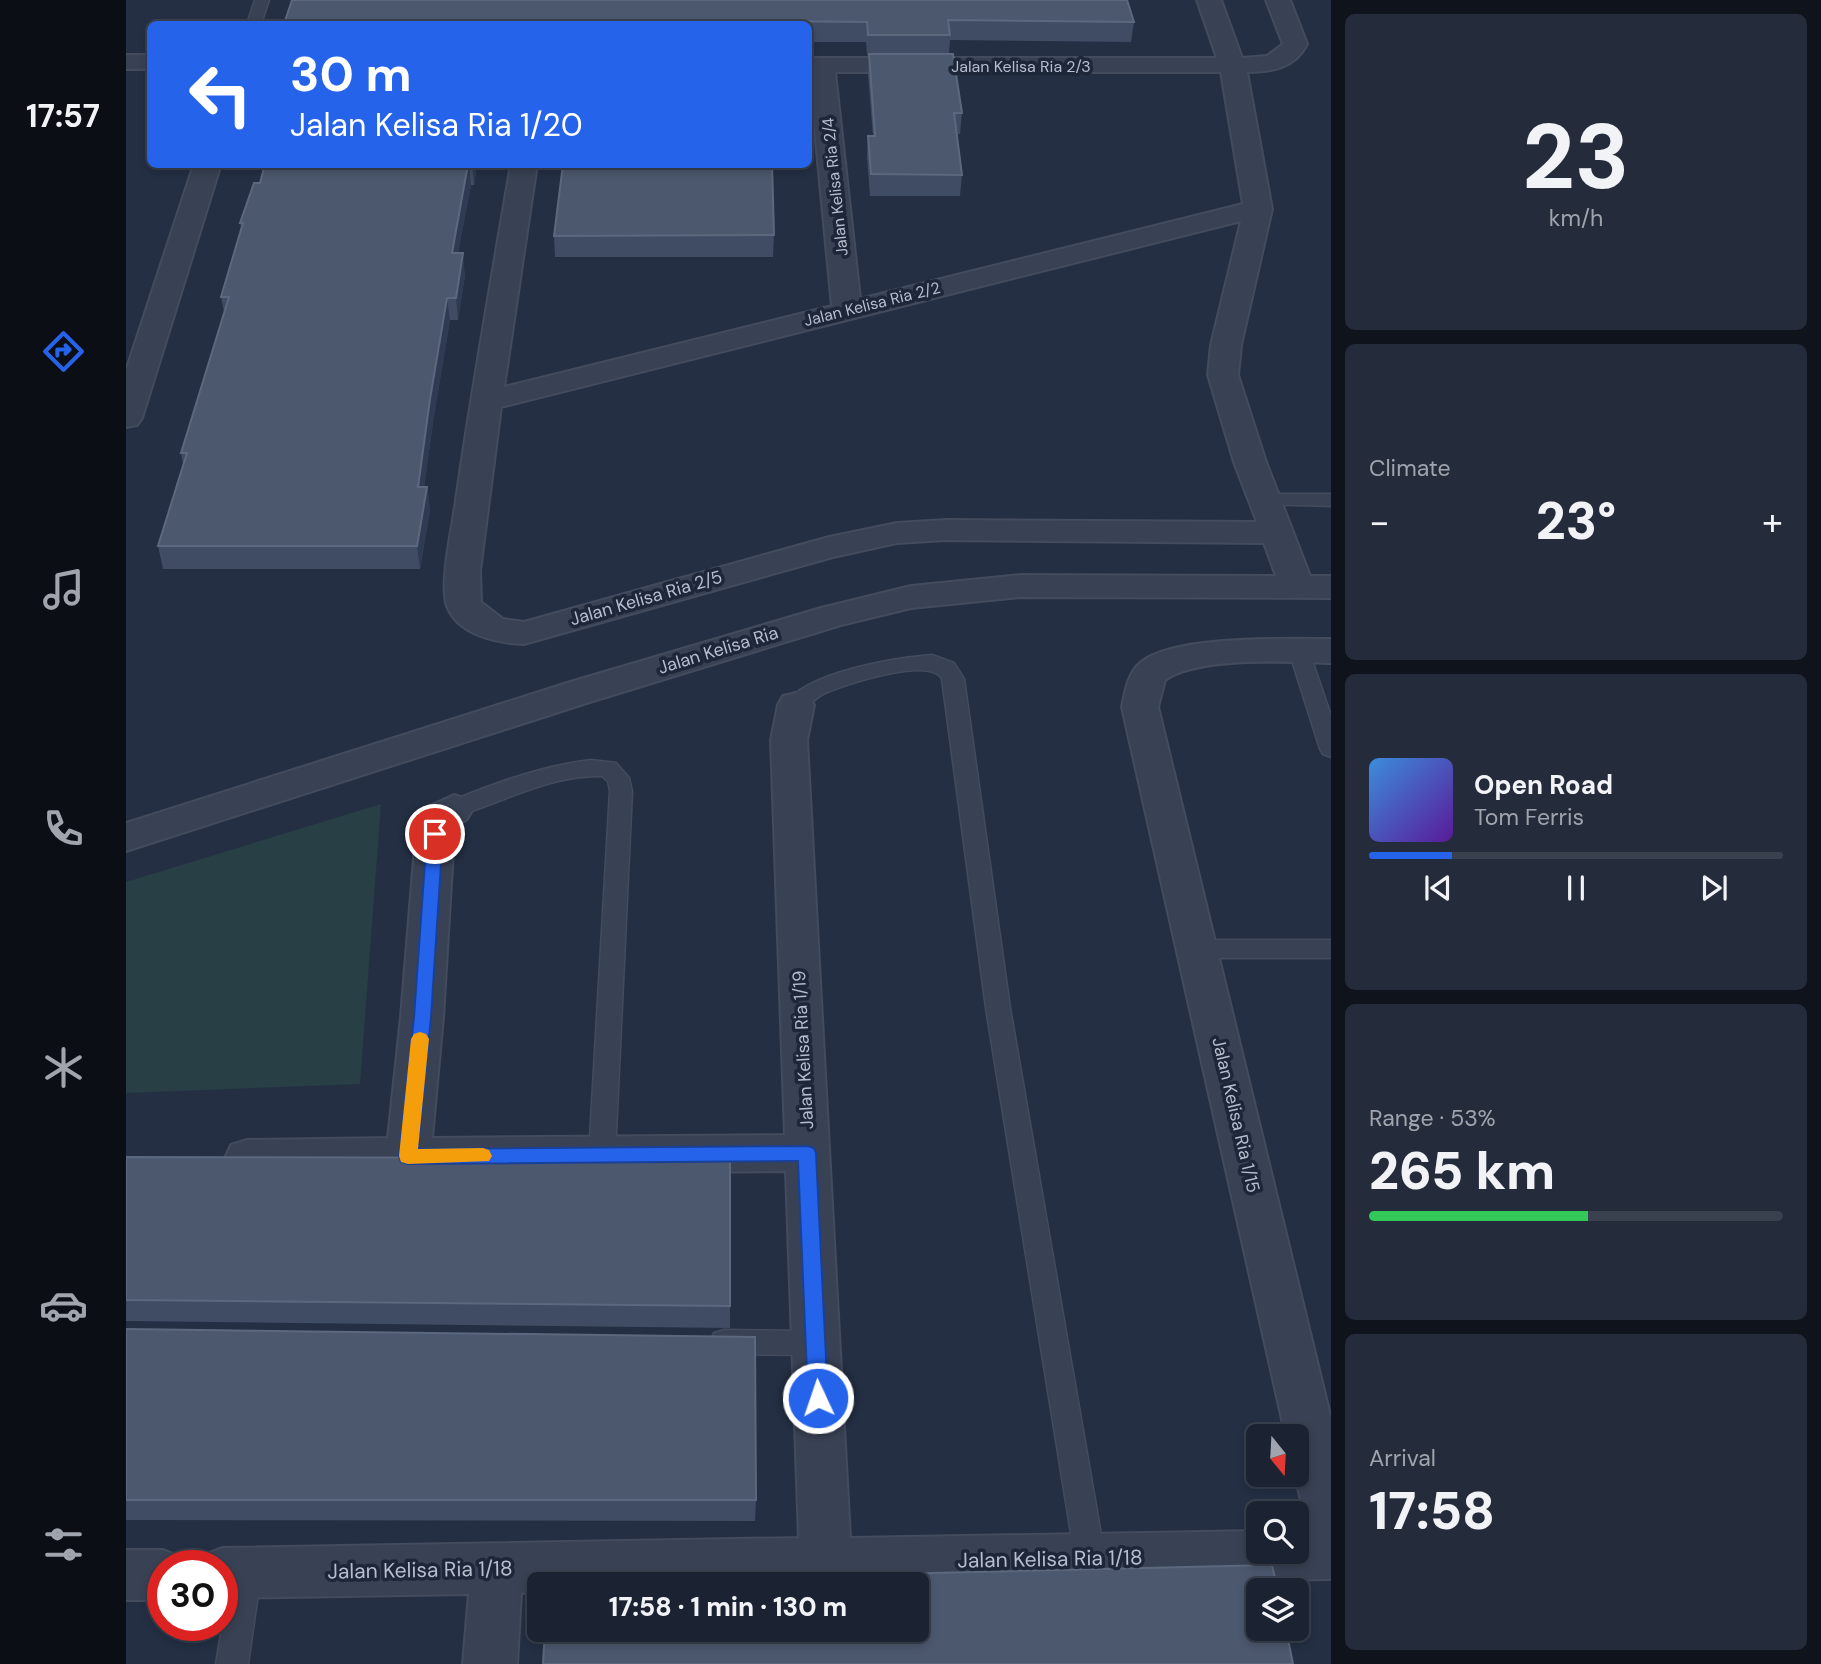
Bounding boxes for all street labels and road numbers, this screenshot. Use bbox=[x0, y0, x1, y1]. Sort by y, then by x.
street label: Jalan Kelisa Ria 2/3 bbox=[951, 56, 1091, 77]
street label: Jalan Kelisa Ria 2/4 bbox=[817, 116, 853, 257]
street label: Jalan Kelisa Ria 2/2 bbox=[802, 277, 942, 331]
street label: Jalan Kelisa Ria 2/5 bbox=[567, 565, 725, 631]
street label: Jalan Kelisa Ria bbox=[655, 620, 781, 680]
street label: Jalan Kelisa Ria 1/19 bbox=[787, 970, 819, 1130]
street label: Jalan Kelisa Ria 1/15 bbox=[1206, 1035, 1266, 1195]
street label: Jalan Kelisa Ria 1/18 bbox=[957, 1543, 1143, 1575]
street label: Jalan Kelisa Ria 1/18 bbox=[327, 1554, 513, 1586]

